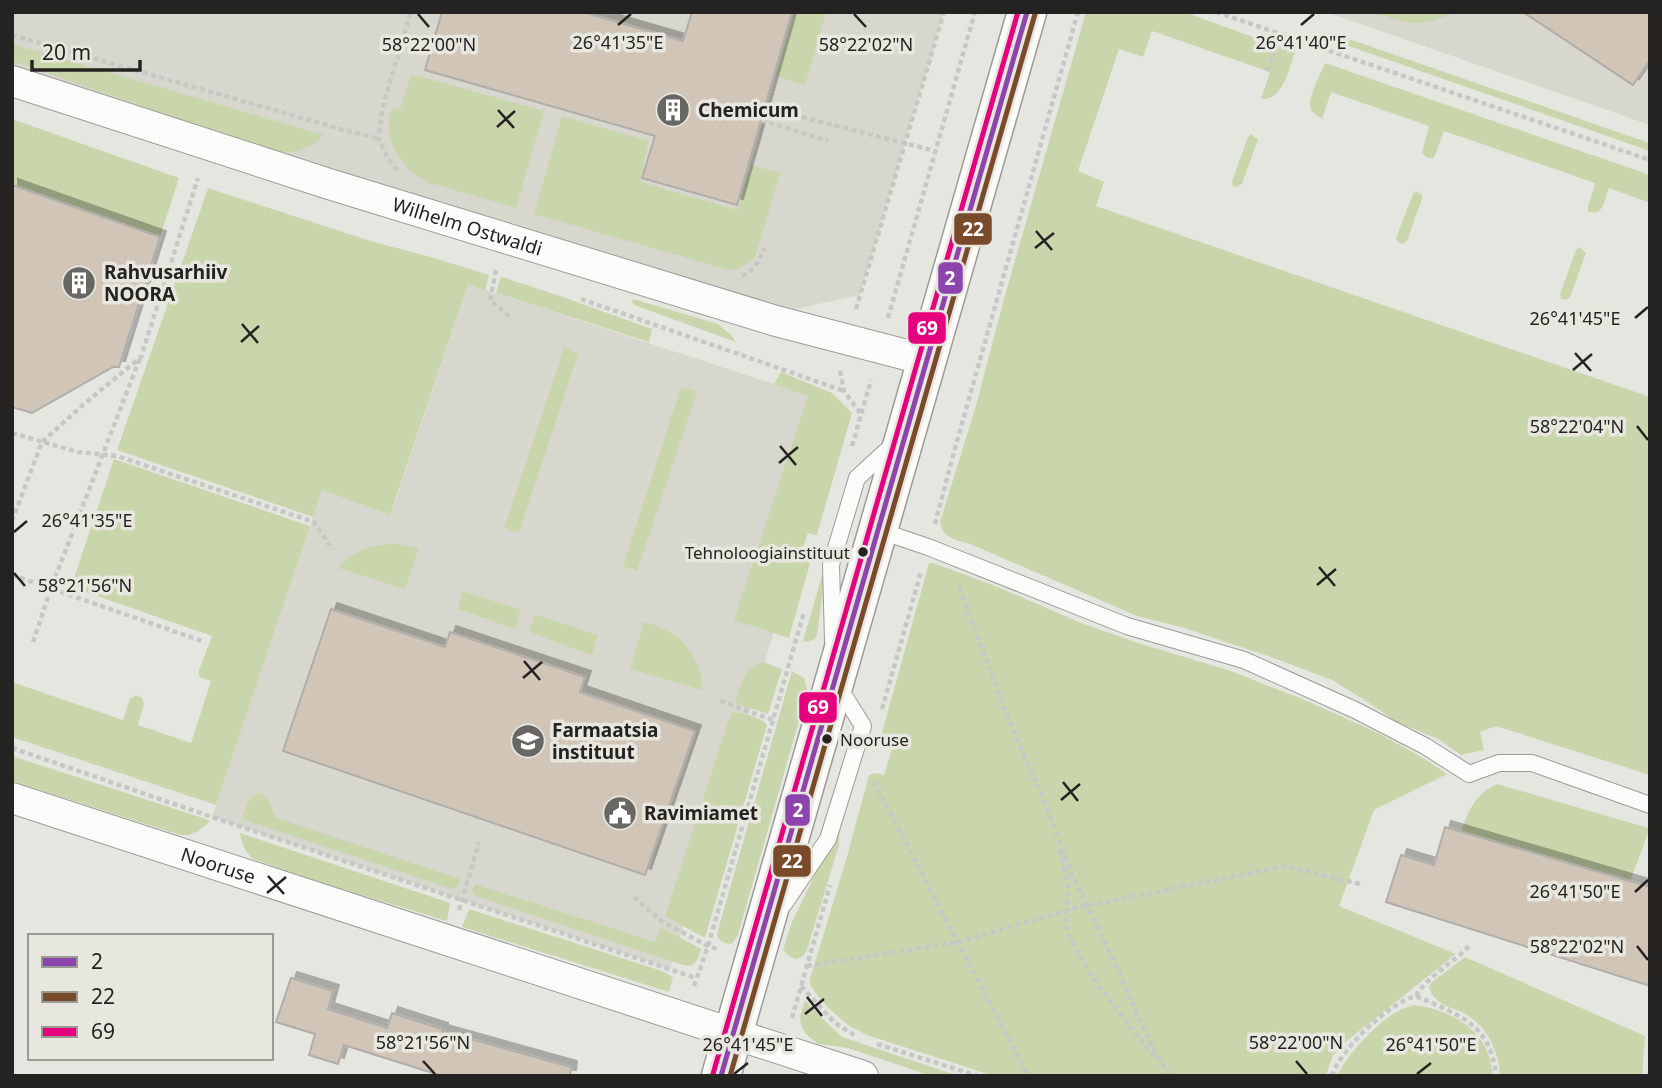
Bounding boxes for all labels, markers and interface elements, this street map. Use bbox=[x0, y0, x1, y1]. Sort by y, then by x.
scale bar bbox=[32, 28, 140, 72]
text: 26°41'35"E bbox=[573, 30, 663, 54]
text: 26°41'40"E bbox=[1256, 30, 1346, 54]
text: 58°22'00"N bbox=[382, 32, 476, 56]
text: 58°22'02"N bbox=[819, 32, 913, 56]
text: 20 m bbox=[42, 38, 91, 66]
building icon: Chemicum bbox=[654, 91, 692, 129]
place label: Chemicum bbox=[698, 97, 799, 123]
street label: Wilhelm Ostwaldi bbox=[389, 191, 545, 262]
line badge: 22 bbox=[953, 212, 993, 246]
text: 22 bbox=[962, 216, 984, 242]
place label: Rahvusarhiiv NOORA bbox=[104, 259, 228, 307]
line badge: 2 bbox=[937, 261, 964, 295]
building icon: Rahvusarhiiv NOORA bbox=[60, 264, 98, 302]
text: 2 bbox=[945, 265, 956, 291]
text: 26°41'45"E bbox=[1530, 306, 1620, 330]
line badge: 69 bbox=[907, 311, 947, 345]
text: 69 bbox=[916, 315, 938, 341]
text: 58°22'04"N bbox=[1530, 414, 1624, 438]
text: 26°41'35"E bbox=[42, 508, 132, 532]
place label: Tehnoloogiainstituut bbox=[685, 541, 850, 564]
marker: Tehnoloogiainstituut bbox=[856, 545, 870, 559]
text: 58°21'56"N bbox=[38, 573, 132, 597]
line badge: 69 bbox=[798, 691, 838, 724]
text: 69 bbox=[807, 694, 829, 720]
place label: Farmaatsia instituut bbox=[552, 717, 658, 765]
school or university icon: Farmaatsia instituut bbox=[509, 722, 547, 760]
place label: Nooruse bbox=[840, 728, 909, 751]
marker: Nooruse bbox=[820, 732, 834, 746]
line badge: 2 bbox=[784, 793, 811, 827]
public building icon: Ravimiamet bbox=[601, 794, 639, 832]
text: 2 bbox=[793, 797, 804, 823]
place label: Ravimiamet bbox=[644, 800, 758, 826]
street label: Nooruse bbox=[178, 841, 259, 890]
line badge: 22 bbox=[772, 844, 812, 878]
text: 22 bbox=[781, 848, 803, 874]
text: 26°41'50"E bbox=[1530, 879, 1620, 903]
legend bbox=[28, 934, 273, 1060]
text: 58°22'02"N bbox=[1530, 934, 1624, 958]
text: 2 bbox=[91, 947, 103, 975]
text: 22 bbox=[91, 982, 115, 1010]
text: 69 bbox=[91, 1017, 115, 1045]
text: 58°21'56"N bbox=[376, 1030, 470, 1054]
text: 58°22'00"N bbox=[1249, 1030, 1343, 1054]
text: 26°41'45"E bbox=[703, 1032, 793, 1056]
text: 26°41'50"E bbox=[1386, 1032, 1476, 1056]

